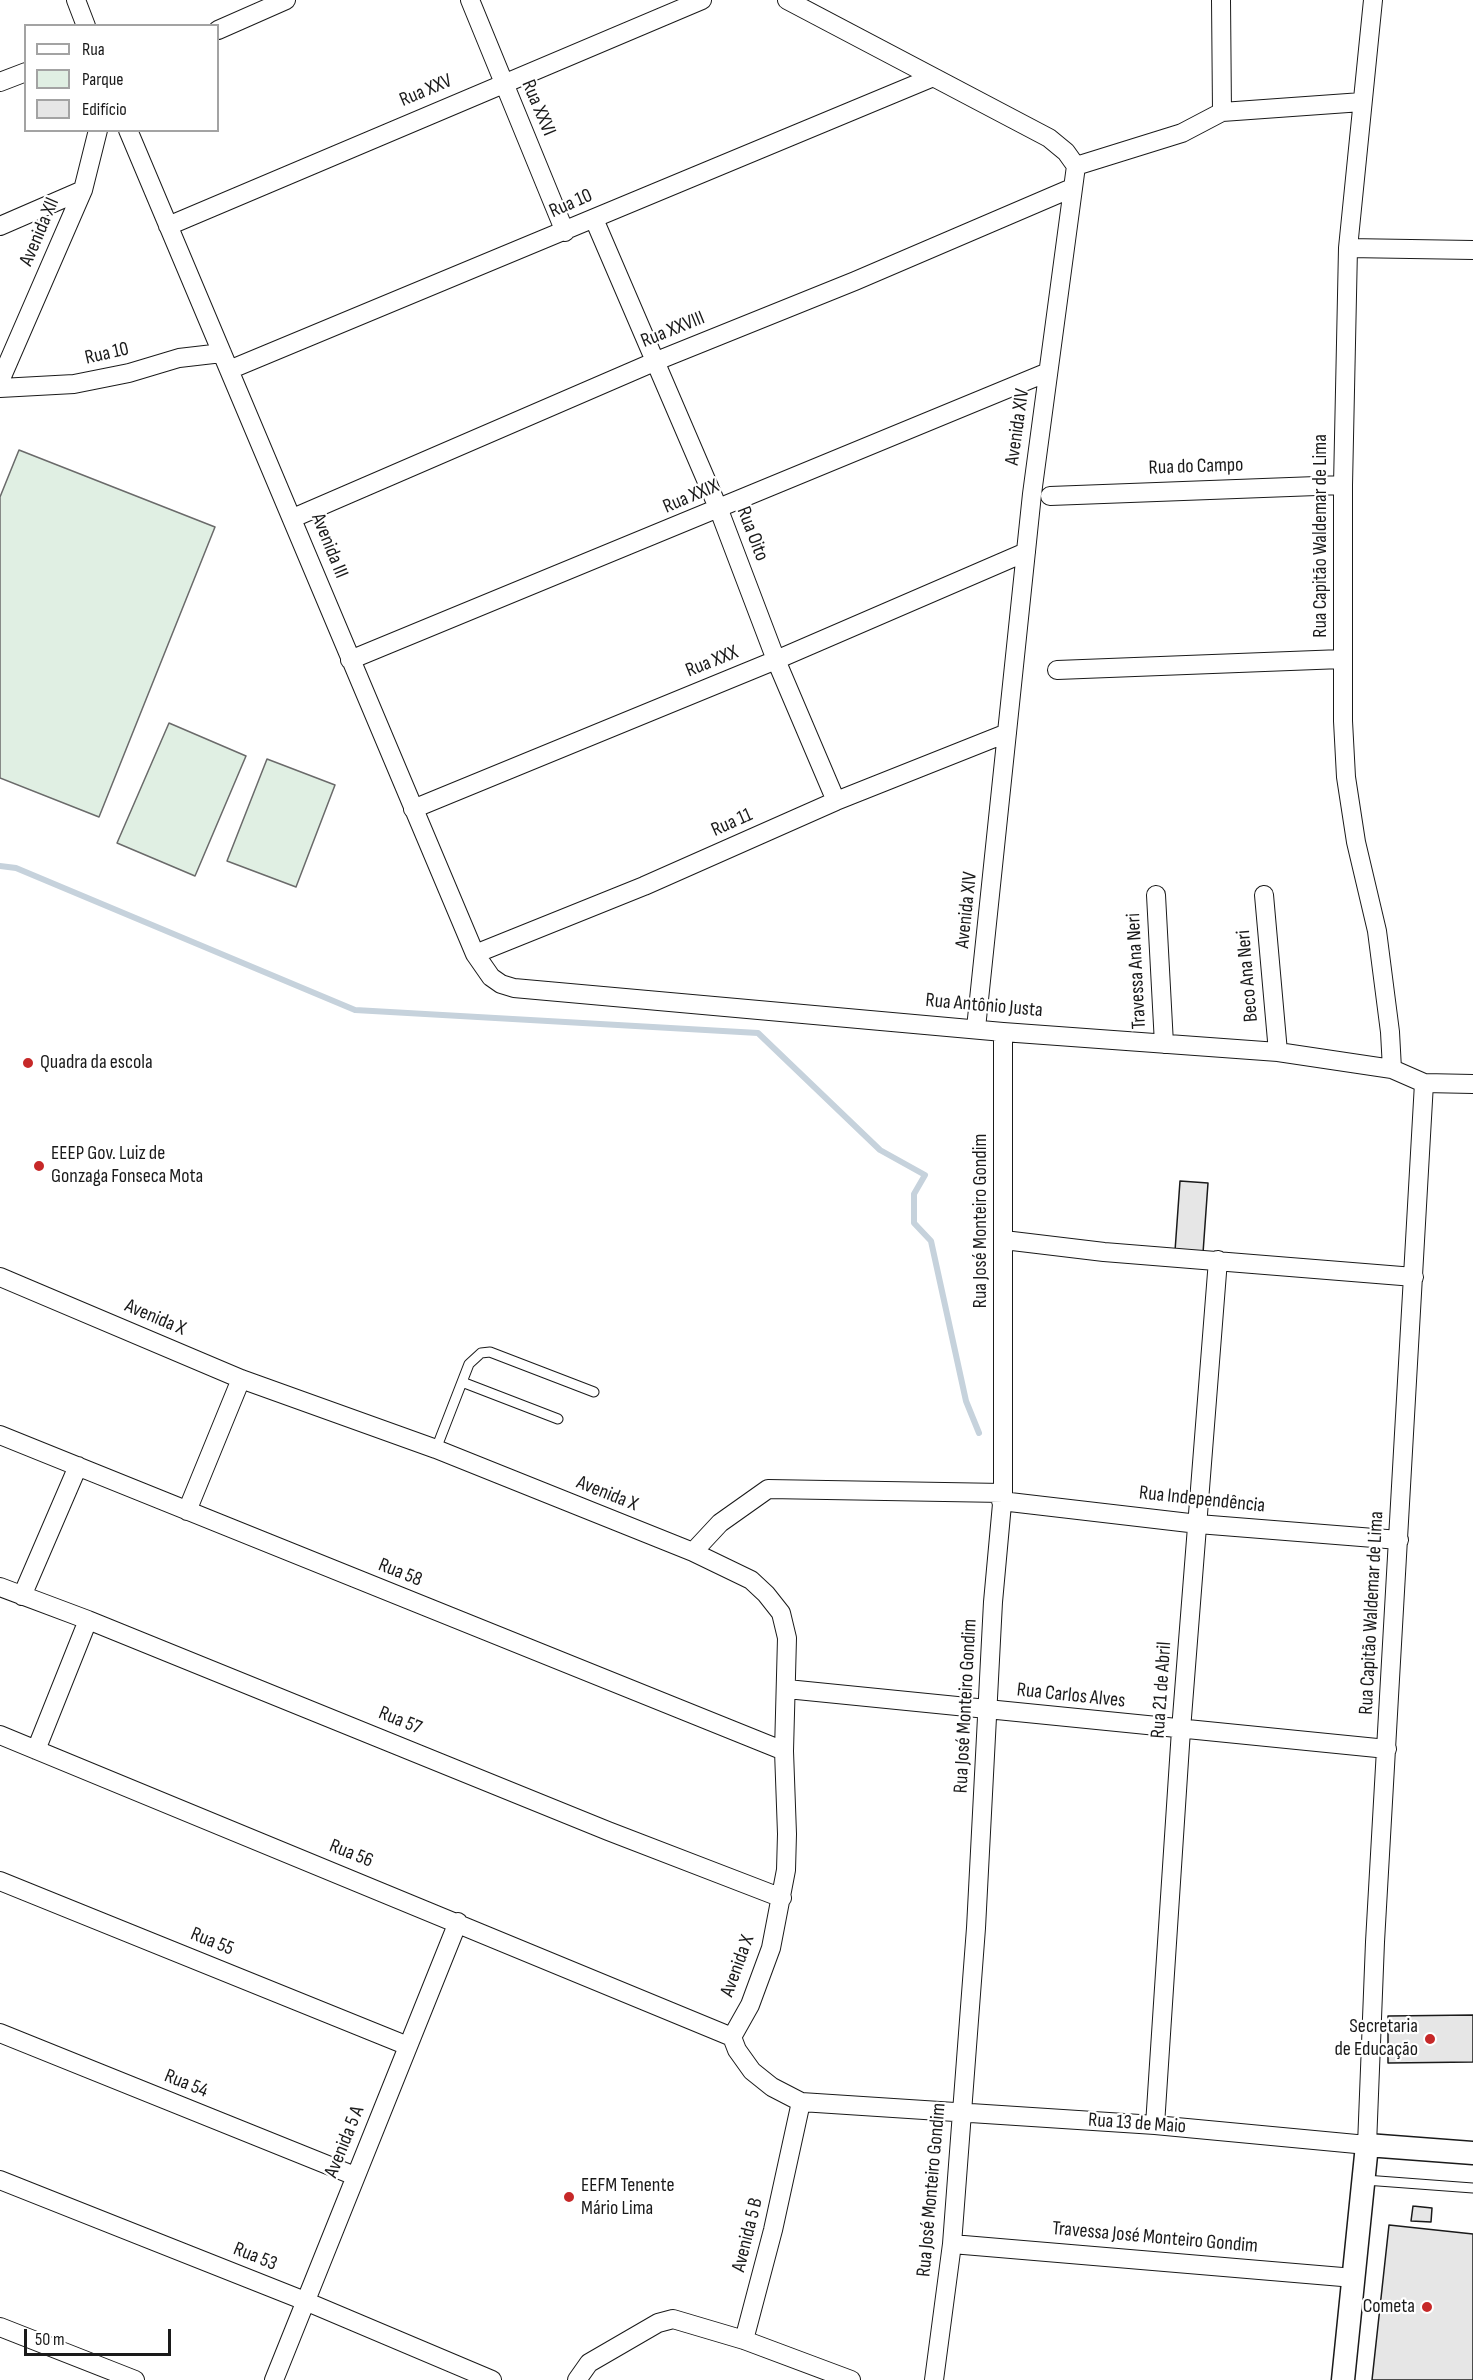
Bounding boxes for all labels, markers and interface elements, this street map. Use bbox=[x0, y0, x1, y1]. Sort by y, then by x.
legend bbox=[24, 24, 219, 132]
text: Rua bbox=[82, 39, 105, 60]
text: Parque bbox=[82, 69, 123, 90]
street label: Rua XXV bbox=[396, 69, 456, 113]
street label: Rua XXVI bbox=[515, 76, 561, 140]
text: Edifício bbox=[82, 99, 127, 120]
street label: Rua 10 bbox=[546, 184, 596, 224]
street label: Avenida XII bbox=[15, 194, 65, 270]
street label: Rua XXVIII bbox=[638, 306, 708, 354]
street label: Rua 10 bbox=[83, 337, 131, 371]
street label: Avenida XIV bbox=[1001, 387, 1035, 467]
street label: Rua Capitão Waldemar de Lima bbox=[1309, 434, 1333, 638]
street label: Rua do Campo bbox=[1148, 453, 1244, 481]
street label: Rua XXIX bbox=[660, 475, 722, 519]
street label: Rua Oito bbox=[731, 503, 773, 565]
street label: Avenida III bbox=[305, 510, 353, 582]
street label: Rua XXX bbox=[682, 641, 742, 683]
street label: Rua 11 bbox=[708, 803, 756, 843]
street label: Avenida XIV bbox=[951, 870, 983, 950]
street label: Travessa Ana Neri bbox=[1122, 912, 1152, 1030]
street label: Beco Ana Neri bbox=[1232, 929, 1264, 1023]
street label: Rua Antônio Justa bbox=[924, 989, 1044, 1023]
place label: Quadra da escola bbox=[40, 1051, 153, 1075]
marker: Quadra da escola bbox=[21, 1056, 35, 1070]
street label: Rua José Monteiro Gondim bbox=[969, 1134, 993, 1308]
place label: EEEP Gov. Luiz de Gonzaga Fonseca Mota bbox=[51, 1142, 203, 1189]
marker: EEEP Gov. Luiz de Gonzaga Fonseca Mota bbox=[32, 1159, 46, 1173]
street label: Avenida X bbox=[121, 1294, 189, 1342]
street label: Avenida X bbox=[573, 1471, 641, 1517]
street label: Rua Independência bbox=[1138, 1481, 1266, 1519]
street label: Rua Capitão Waldemar de Lima bbox=[1355, 1511, 1389, 1715]
street label: Rua 58 bbox=[375, 1553, 425, 1593]
street label: Rua José Monteiro Gondim bbox=[949, 1618, 983, 1794]
street label: Rua 21 de Abril bbox=[1147, 1641, 1177, 1739]
street label: Rua Carlos Alves bbox=[1016, 1678, 1126, 1714]
street label: Rua 57 bbox=[375, 1702, 425, 1740]
street label: Rua 56 bbox=[326, 1834, 376, 1874]
street label: Rua 55 bbox=[187, 1923, 237, 1961]
street label: Avenida X bbox=[716, 1932, 760, 2000]
place label: Secretaria de Educação bbox=[1334, 2015, 1418, 2062]
marker: Secretaria de Educação bbox=[1423, 2032, 1437, 2046]
street label: Rua 54 bbox=[161, 2064, 211, 2104]
street label: Rua José Monteiro Gondim bbox=[912, 2102, 952, 2278]
street label: Avenida 5 A bbox=[320, 2103, 370, 2181]
street label: Rua 13 de Maio bbox=[1087, 2109, 1187, 2139]
place label: EEFM Tenente Mário Lima bbox=[581, 2174, 675, 2221]
marker: EEFM Tenente Mário Lima bbox=[562, 2190, 576, 2204]
street label: Avenida 5 B bbox=[727, 2195, 769, 2275]
street label: Travessa José Monteiro Gondim bbox=[1051, 2217, 1259, 2259]
street label: Rua 53 bbox=[230, 2237, 280, 2277]
place label: Cometa bbox=[1363, 2295, 1415, 2319]
marker: Cometa bbox=[1420, 2300, 1434, 2314]
scale bar bbox=[27, 2317, 174, 2355]
text: 50 m bbox=[35, 2329, 65, 2350]

